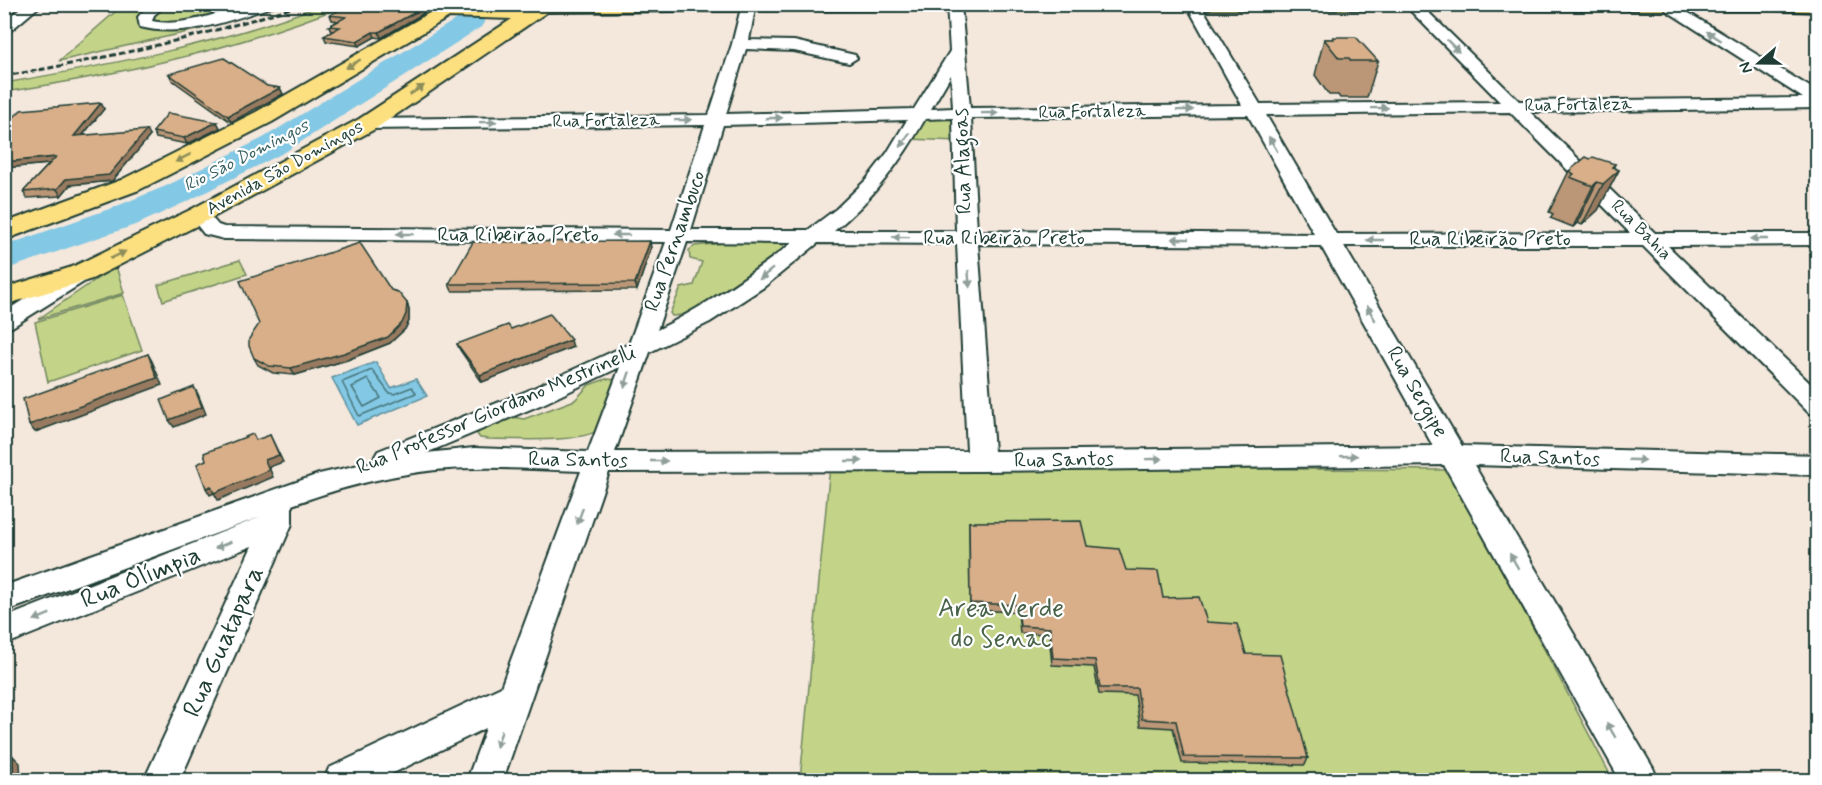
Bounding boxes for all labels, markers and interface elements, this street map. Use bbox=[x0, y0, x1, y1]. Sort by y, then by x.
one-way arrow bbox=[1706, 30, 1722, 41]
north arrow bbox=[1729, 33, 1789, 93]
one-way arrow bbox=[1446, 39, 1461, 53]
one-way arrow bbox=[344, 59, 361, 69]
text: N bbox=[1735, 59, 1758, 76]
one-way arrow bbox=[409, 85, 426, 96]
street label: Rua Fortaleza bbox=[1524, 92, 1632, 118]
street label: Rua Fortaleza bbox=[1038, 99, 1146, 125]
one-way arrow bbox=[1370, 103, 1389, 112]
one-way arrow bbox=[1175, 105, 1194, 115]
street label: Rua Alagoas bbox=[947, 107, 981, 215]
street label: Rua Fortaleza bbox=[552, 108, 660, 134]
one-way arrow bbox=[980, 108, 999, 118]
water label: Rio São Domingos bbox=[179, 113, 314, 198]
one-way arrow bbox=[764, 113, 783, 123]
street label: Avenida São Domingos bbox=[202, 115, 368, 221]
one-way arrow bbox=[674, 115, 693, 125]
one-way arrow bbox=[479, 118, 498, 127]
one-way arrow bbox=[899, 132, 910, 148]
one-way arrow bbox=[1268, 136, 1279, 152]
one-way arrow bbox=[174, 154, 191, 163]
street label: Rua Pernambuco bbox=[638, 167, 712, 315]
street label: Rua Bahia bbox=[1605, 194, 1677, 266]
street label: Rua Ribeirão Preto bbox=[437, 221, 599, 249]
street label: Rua Ribeirão Preto bbox=[923, 224, 1085, 252]
street label: Rua Ribeirão Preto bbox=[1409, 225, 1571, 253]
one-way arrow bbox=[395, 229, 414, 239]
one-way arrow bbox=[611, 230, 630, 240]
one-way arrow bbox=[892, 232, 911, 242]
one-way arrow bbox=[1171, 234, 1190, 244]
one-way arrow bbox=[1750, 234, 1769, 244]
one-way arrow bbox=[1366, 235, 1385, 245]
one-way arrow bbox=[110, 251, 127, 260]
one-way arrow bbox=[759, 267, 774, 280]
one-way arrow bbox=[965, 270, 974, 289]
one-way arrow bbox=[1366, 304, 1376, 321]
street label: Rua Professor Giordano Mestrinelli bbox=[352, 338, 640, 482]
street label: Rua Sergipe bbox=[1379, 341, 1454, 443]
one-way arrow bbox=[622, 371, 631, 389]
street label: Rua Santos bbox=[1500, 442, 1600, 474]
street label: Rua Santos bbox=[528, 445, 628, 475]
street label: Rua Santos bbox=[1014, 445, 1114, 475]
one-way arrow bbox=[1339, 451, 1358, 461]
one-way arrow bbox=[1144, 454, 1163, 463]
one-way arrow bbox=[1628, 455, 1647, 465]
one-way arrow bbox=[649, 456, 668, 466]
one-way arrow bbox=[844, 456, 863, 466]
one-way arrow bbox=[574, 508, 584, 526]
street label: Rua Olímpia bbox=[76, 538, 206, 618]
one-way arrow bbox=[214, 541, 232, 551]
one-way arrow bbox=[1508, 553, 1519, 569]
street label: Rua Guatapara bbox=[176, 561, 272, 723]
park label: Area Verde do Senac bbox=[938, 592, 1064, 656]
one-way arrow bbox=[33, 613, 51, 622]
one-way arrow bbox=[1606, 721, 1616, 738]
one-way arrow bbox=[493, 730, 503, 748]

